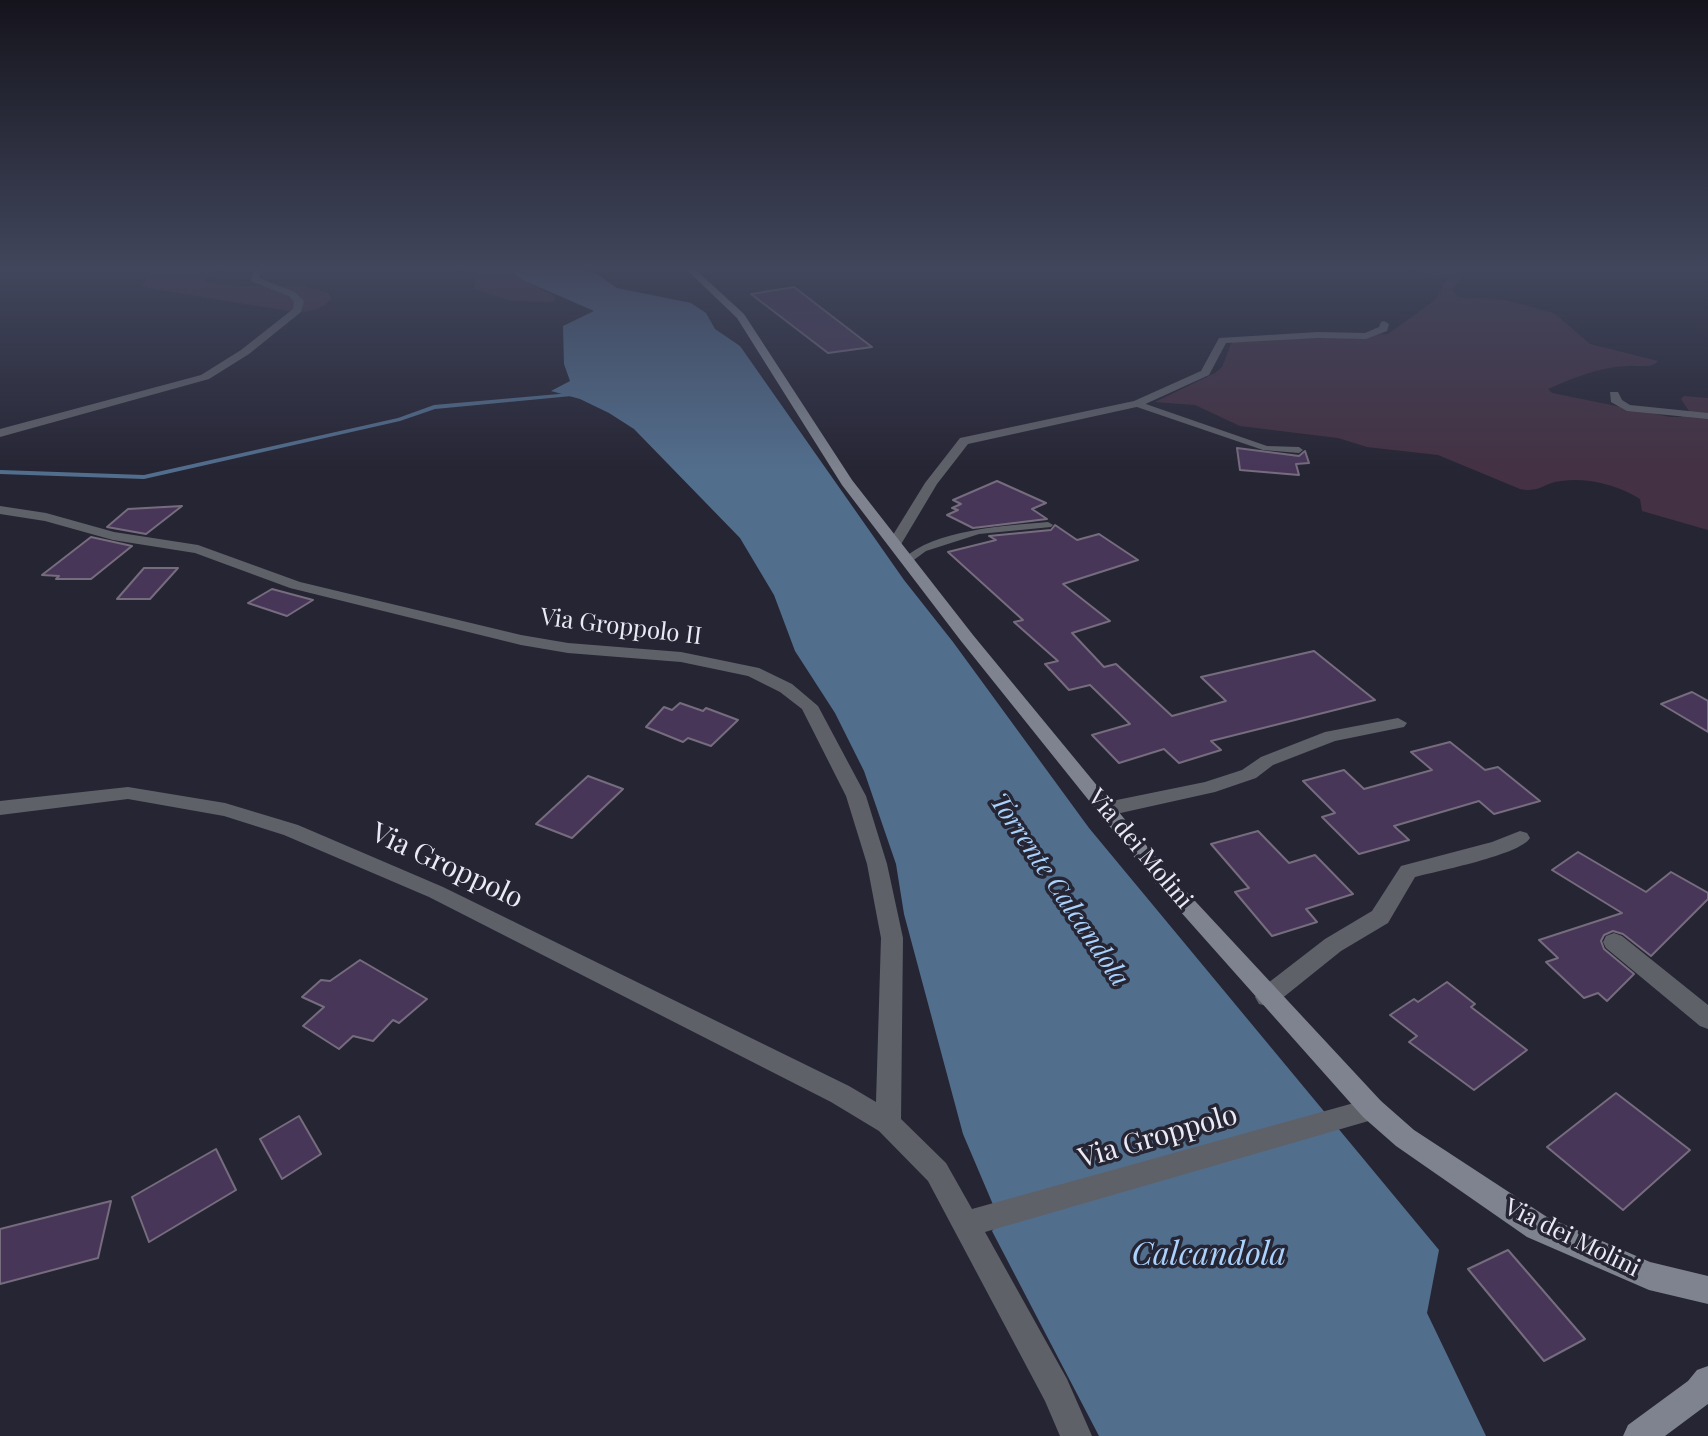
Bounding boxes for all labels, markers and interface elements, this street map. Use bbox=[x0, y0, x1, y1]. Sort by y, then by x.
street label: Via Groppolo II bbox=[539, 603, 703, 651]
street label: Via dei Molini bbox=[1082, 783, 1198, 915]
water label: Torrente Calcandola bbox=[983, 787, 1135, 993]
street label: Via Groppolo bbox=[366, 816, 528, 916]
street label: Via Groppolo bbox=[1075, 1098, 1241, 1176]
street label: Via dei Molini bbox=[1500, 1193, 1644, 1283]
water label: Calcandola bbox=[1132, 1236, 1286, 1274]

